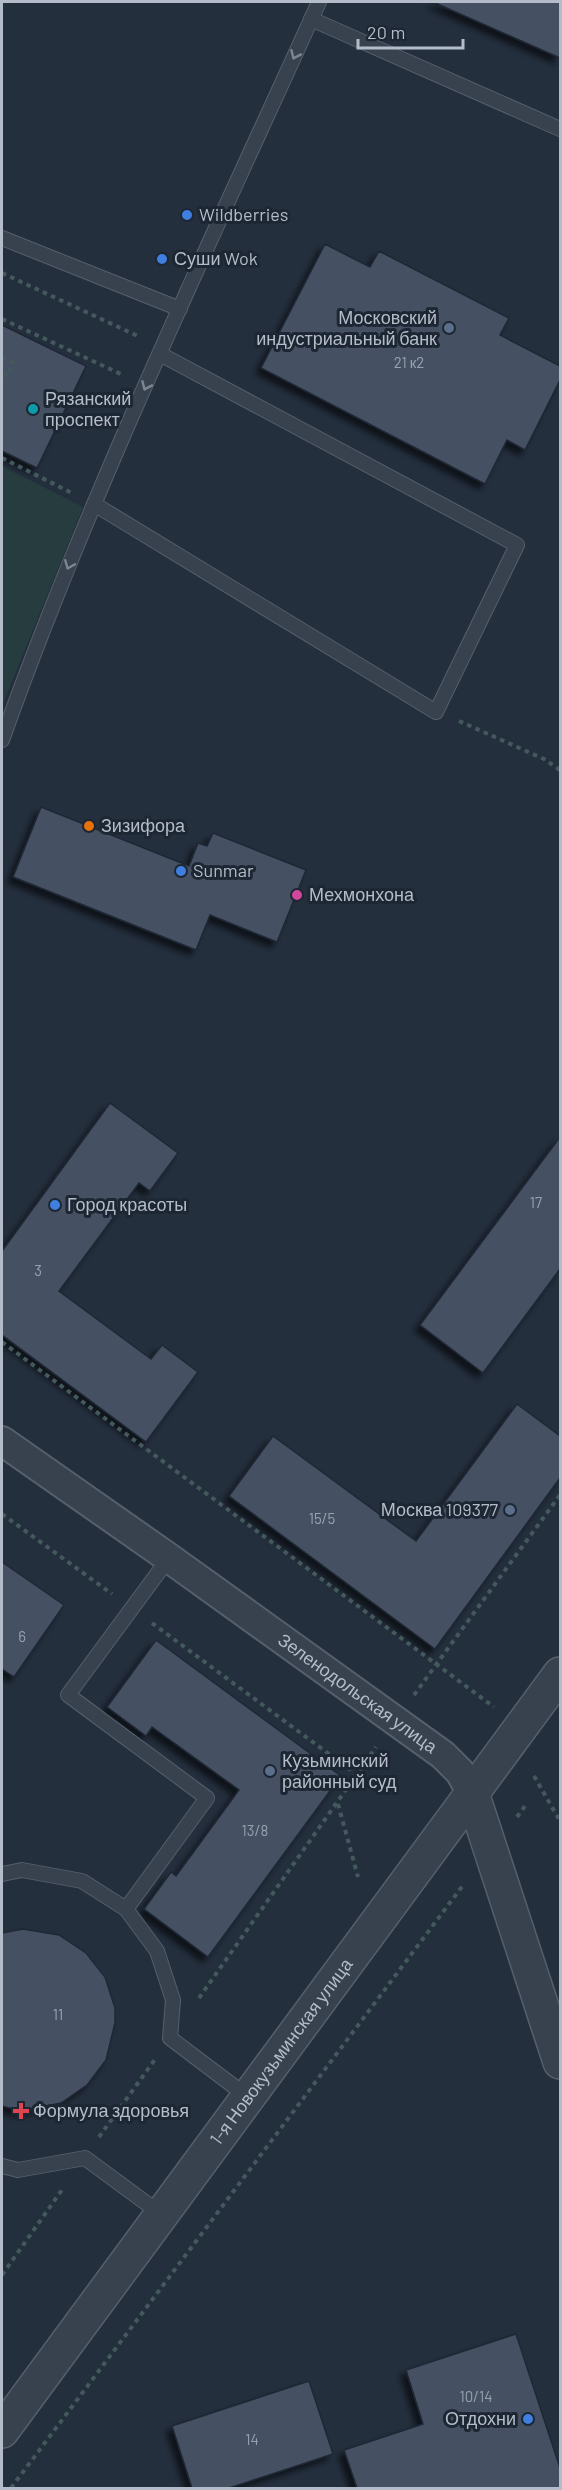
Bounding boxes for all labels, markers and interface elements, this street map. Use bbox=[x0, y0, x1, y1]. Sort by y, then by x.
scale bar bbox=[358, 12, 463, 50]
text: 20 m bbox=[367, 21, 405, 43]
one-way arrow bbox=[290, 48, 302, 59]
place label: Wildberries bbox=[199, 203, 288, 225]
marker: Wildberries bbox=[180, 208, 194, 222]
place label: Суши Wok bbox=[174, 247, 258, 269]
marker: Суши Wok bbox=[155, 252, 169, 266]
place label: Московский индустриальный банк bbox=[256, 306, 437, 349]
marker: Московский индустриальный банк bbox=[442, 321, 456, 335]
house number: 21 к2 bbox=[394, 353, 424, 371]
one-way arrow bbox=[141, 379, 153, 390]
place label: Рязанский проспект bbox=[45, 387, 131, 430]
marker: Рязанский проспект bbox=[26, 402, 40, 416]
one-way arrow bbox=[64, 559, 76, 570]
place label: Зизифора bbox=[101, 814, 186, 836]
marker: Зизифора bbox=[82, 819, 96, 833]
place label: Sunmar bbox=[193, 859, 254, 881]
marker: Sunmar bbox=[174, 864, 188, 878]
place label: Мехмонхона bbox=[309, 883, 415, 905]
marker: Мехмонхона bbox=[290, 888, 304, 902]
place label: Город красоты bbox=[67, 1193, 187, 1215]
house number: 17 bbox=[530, 1193, 542, 1211]
marker: Город красоты bbox=[48, 1198, 62, 1212]
house number: 3 bbox=[34, 1261, 42, 1279]
place label: Москва 109377 bbox=[381, 1498, 498, 1520]
marker: Москва 109377 bbox=[503, 1503, 517, 1517]
house number: 15/5 bbox=[309, 1509, 335, 1527]
house number: 6 bbox=[18, 1627, 26, 1645]
street label: Зеленодольская улица bbox=[274, 1628, 443, 1758]
place label: Кузьминский районный суд bbox=[282, 1749, 397, 1792]
marker: Кузьминский районный суд bbox=[263, 1764, 277, 1778]
house number: 13/8 bbox=[242, 1821, 268, 1839]
street label: 1-я Новокузьминская улица bbox=[205, 1953, 357, 2149]
house number: 11 bbox=[53, 2005, 63, 2023]
place label: Формула здоровья bbox=[33, 2099, 189, 2121]
marker: Формула здоровья bbox=[14, 2104, 28, 2118]
house number: 10/14 bbox=[459, 2387, 493, 2405]
place label: Отдохни bbox=[445, 2407, 516, 2429]
marker: Отдохни bbox=[521, 2412, 535, 2426]
house number: 14 bbox=[245, 2430, 259, 2448]

